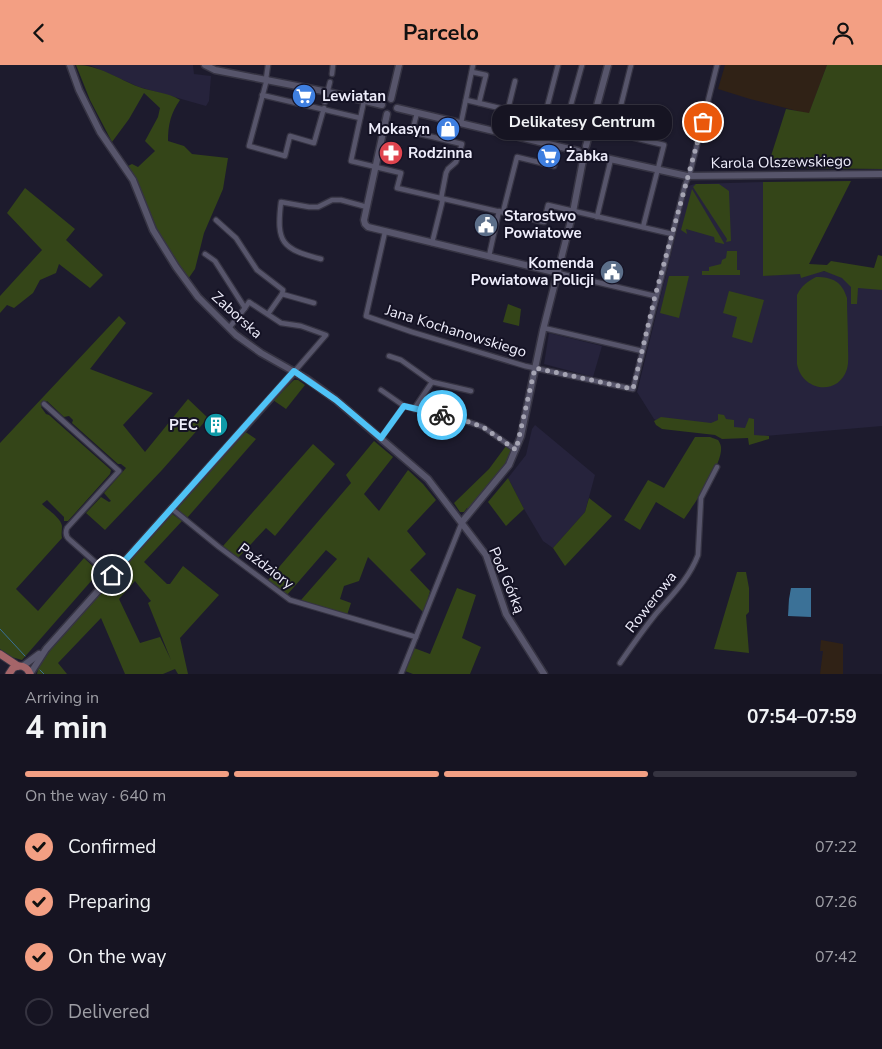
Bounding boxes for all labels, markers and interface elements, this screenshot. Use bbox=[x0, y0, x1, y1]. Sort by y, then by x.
text: Parcelo bbox=[403, 18, 479, 48]
icon: back bbox=[25, 19, 53, 47]
icon: person bbox=[829, 19, 857, 47]
supermarket icon: Lewiatan bbox=[291, 83, 317, 109]
place label: Lewiatan bbox=[322, 86, 386, 106]
pin bbox=[682, 101, 724, 143]
callout: Delikatesy Centrum bbox=[493, 105, 673, 139]
icon: bag bbox=[689, 108, 717, 136]
text: Delikatesy Centrum bbox=[509, 111, 655, 133]
shop icon: Mokasyn bbox=[435, 116, 461, 142]
place label: Mokasyn bbox=[368, 119, 430, 139]
pharmacy icon: Rodzinna bbox=[378, 140, 404, 166]
place label: Rodzinna bbox=[408, 143, 472, 163]
supermarket icon: Żabka bbox=[536, 143, 562, 169]
place label: Żabka bbox=[566, 146, 608, 166]
street label: Karola Olszewskiego bbox=[711, 151, 851, 173]
place label: Starostwo Powiatowe bbox=[504, 206, 582, 243]
public building icon: Starostwo Powiatowe bbox=[473, 212, 499, 238]
place label: Komenda Powiatowa Policji bbox=[471, 253, 594, 290]
public building icon: Komenda Powiatowa Policji bbox=[599, 259, 625, 285]
street label: Zaborska bbox=[207, 287, 267, 343]
street label: Jana Kochanowskiego bbox=[382, 300, 529, 362]
courier bbox=[417, 390, 467, 440]
icon: bike bbox=[428, 401, 456, 429]
building icon: PEC bbox=[203, 412, 229, 438]
place label: PEC bbox=[169, 415, 198, 435]
street label: Paździory bbox=[234, 538, 298, 594]
street label: Pod Górką bbox=[484, 544, 530, 616]
pin bbox=[91, 554, 133, 596]
icon: home bbox=[98, 561, 126, 589]
street label: Rowerowa bbox=[621, 567, 681, 637]
text: Arriving in bbox=[25, 687, 99, 709]
text: 07:54–07:59 bbox=[747, 704, 857, 730]
text: 4 min bbox=[25, 706, 108, 749]
text: On the way · 640 m bbox=[25, 785, 166, 807]
icon: check bbox=[25, 833, 53, 861]
text: Confirmed bbox=[68, 834, 156, 860]
text: 07:22 bbox=[815, 836, 857, 858]
icon: check bbox=[25, 888, 53, 916]
text: Preparing bbox=[68, 889, 151, 915]
text: 07:26 bbox=[815, 891, 857, 913]
icon: check bbox=[25, 943, 53, 971]
text: On the way bbox=[68, 944, 166, 970]
text: 07:42 bbox=[815, 946, 857, 968]
text: Delivered bbox=[68, 999, 150, 1025]

